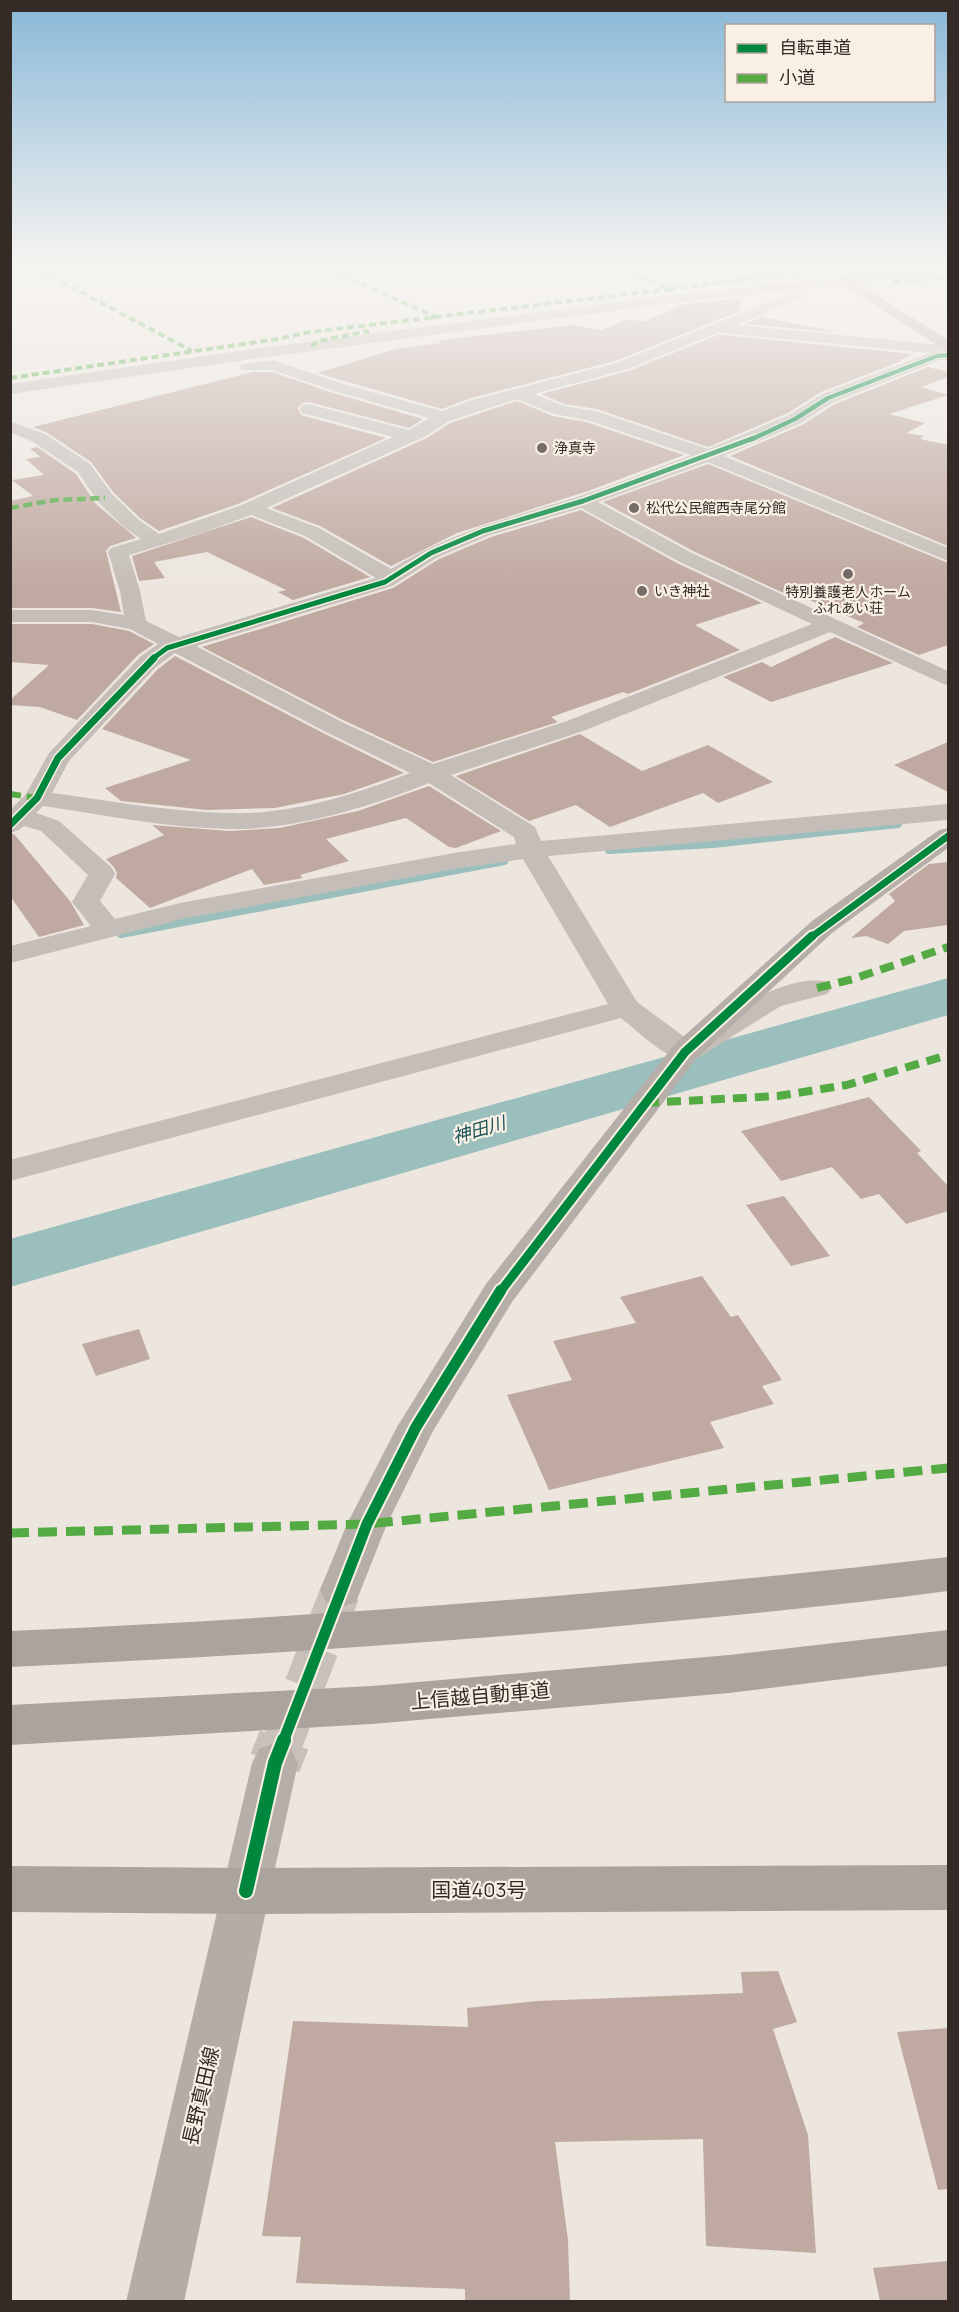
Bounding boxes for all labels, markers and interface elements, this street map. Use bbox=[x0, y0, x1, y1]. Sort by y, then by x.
legend bbox=[725, 24, 935, 102]
text: 自転車道 bbox=[779, 35, 851, 59]
text: 小道 bbox=[779, 65, 815, 89]
place label: 浄真寺 bbox=[554, 438, 596, 457]
marker: 浄真寺 bbox=[535, 441, 549, 455]
place label: 松代公民館西寺尾分館 bbox=[646, 498, 786, 517]
marker: 松代公民館西寺尾分館 bbox=[627, 501, 641, 515]
marker: 特別養護老人ホーム ふれあい荘 bbox=[841, 567, 855, 581]
place label: いき神社 bbox=[654, 581, 710, 600]
place label: 特別養護老人ホーム ふれあい荘 bbox=[785, 582, 911, 617]
marker: いき神社 bbox=[635, 584, 649, 598]
water label: 神田川 bbox=[449, 1110, 510, 1148]
street label: 上信越自動車道 bbox=[409, 1676, 551, 1715]
street label: 国道403号 bbox=[431, 1876, 527, 1903]
street label: 長野真田線 bbox=[176, 2044, 225, 2148]

